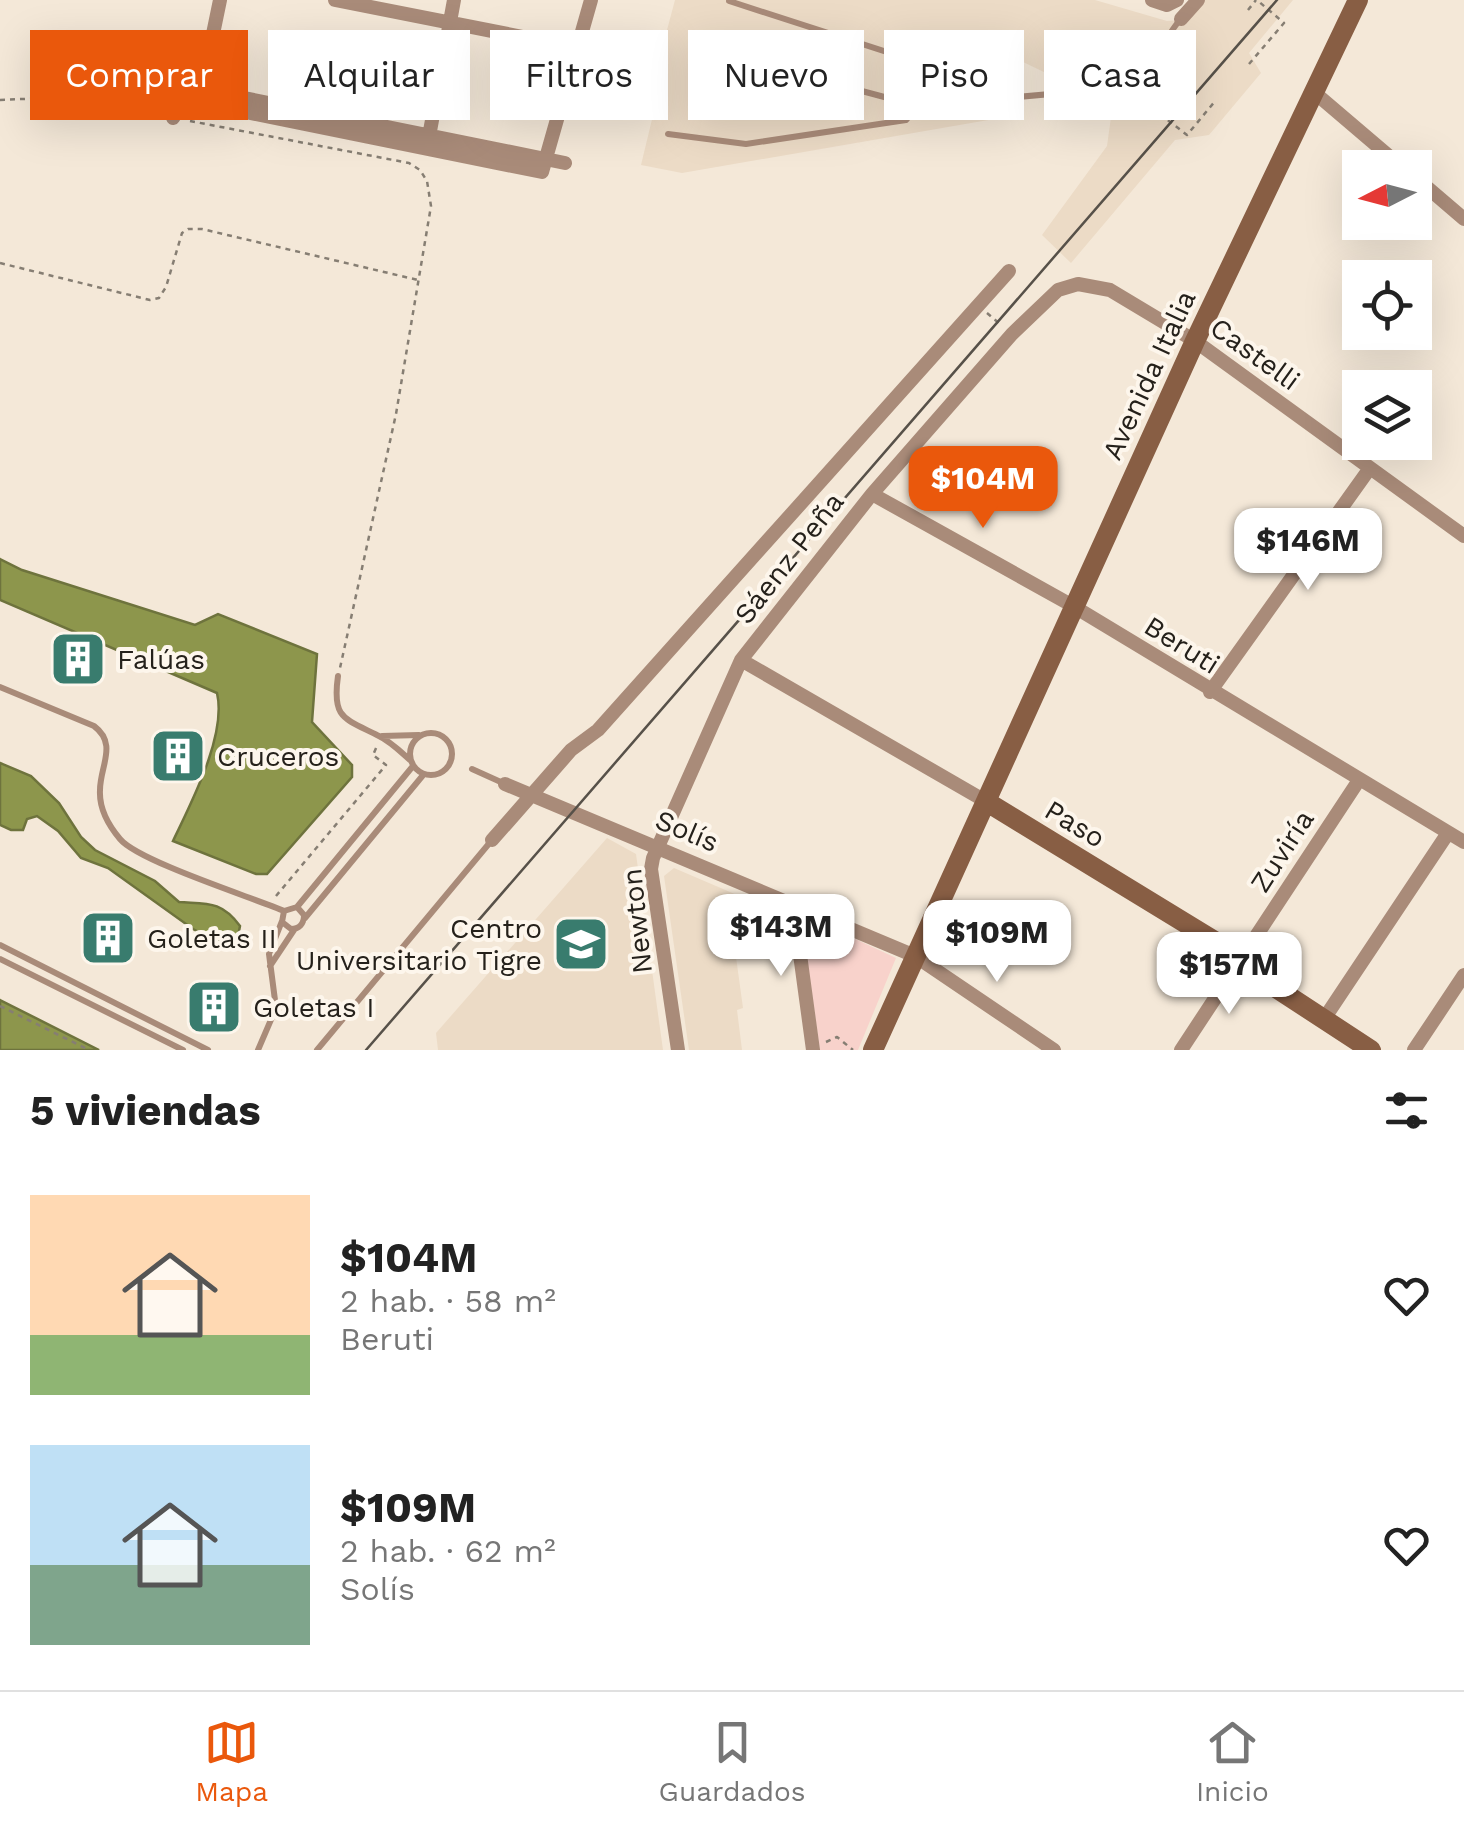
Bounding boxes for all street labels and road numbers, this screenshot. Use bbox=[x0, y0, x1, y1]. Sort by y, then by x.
street label: Avenida Italia bbox=[1095, 285, 1203, 465]
street label: Castelli bbox=[1204, 311, 1306, 397]
street label: Sáenz Peña bbox=[727, 486, 851, 630]
street label: Beruti bbox=[1138, 609, 1226, 681]
street label: Paso bbox=[1039, 793, 1111, 855]
street label: Solís bbox=[650, 803, 724, 859]
street label: Zuviría bbox=[1243, 804, 1321, 898]
street label: Newton bbox=[615, 867, 659, 975]

